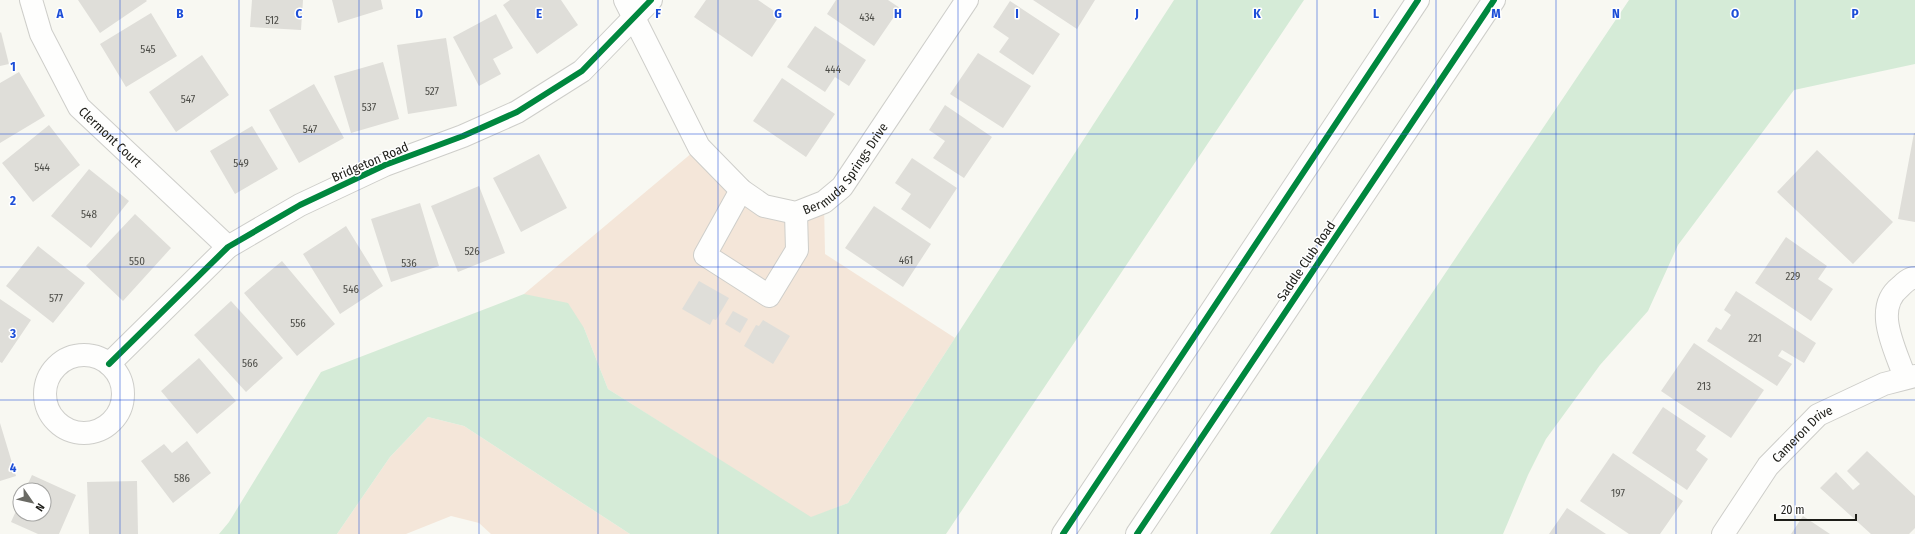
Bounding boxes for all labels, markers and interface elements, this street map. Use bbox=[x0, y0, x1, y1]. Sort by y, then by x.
text: A bbox=[55, 6, 64, 21]
text: B bbox=[176, 6, 184, 21]
text: C bbox=[296, 6, 303, 21]
text: D bbox=[415, 6, 423, 21]
text: E bbox=[536, 6, 542, 21]
text: F bbox=[655, 6, 661, 21]
text: G bbox=[774, 6, 782, 21]
text: H bbox=[894, 6, 902, 21]
text: I bbox=[1015, 6, 1019, 21]
text: J bbox=[1134, 6, 1139, 21]
text: K bbox=[1253, 6, 1261, 21]
text: L bbox=[1373, 6, 1379, 21]
text: M bbox=[1491, 6, 1501, 21]
text: N bbox=[1612, 6, 1620, 21]
text: O bbox=[1731, 6, 1739, 21]
text: P bbox=[1851, 6, 1859, 21]
house number: 434 bbox=[859, 11, 875, 24]
house number: 512 bbox=[265, 14, 279, 27]
house number: 545 bbox=[140, 43, 156, 56]
text: 1 bbox=[10, 59, 16, 74]
house number: 444 bbox=[825, 63, 842, 76]
house number: 527 bbox=[425, 85, 440, 98]
house number: 547 bbox=[181, 93, 196, 106]
house number: 537 bbox=[362, 101, 377, 114]
street label: Clermont Court bbox=[76, 104, 146, 170]
street label: Bermuda Springs Drive bbox=[800, 120, 890, 217]
house number: 547 bbox=[303, 123, 318, 136]
street label: Bridgeton Road bbox=[329, 139, 411, 185]
house number: 549 bbox=[233, 157, 249, 170]
house number: 544 bbox=[34, 161, 51, 174]
text: 2 bbox=[9, 193, 16, 208]
house number: 548 bbox=[81, 208, 97, 221]
street label: Saddle Club Road bbox=[1274, 218, 1338, 304]
house number: 526 bbox=[464, 245, 480, 258]
house number: 461 bbox=[899, 254, 913, 267]
house number: 550 bbox=[129, 255, 145, 268]
house number: 536 bbox=[401, 257, 417, 270]
house number: 229 bbox=[1786, 270, 1800, 283]
house number: 546 bbox=[343, 283, 359, 296]
house number: 577 bbox=[49, 292, 63, 305]
house number: 556 bbox=[290, 317, 306, 330]
text: 3 bbox=[9, 326, 16, 341]
house number: 221 bbox=[1748, 332, 1762, 345]
house number: 566 bbox=[242, 357, 259, 370]
house number: 213 bbox=[1697, 380, 1711, 393]
street label: Cameron Drive bbox=[1769, 402, 1835, 465]
text: 4 bbox=[10, 460, 17, 475]
house number: 586 bbox=[174, 472, 191, 485]
north arrow bbox=[12, 482, 52, 522]
house number: 197 bbox=[1611, 487, 1626, 500]
scale bar bbox=[1775, 496, 1856, 522]
text: N bbox=[33, 501, 47, 514]
text: 20 m bbox=[1781, 503, 1805, 517]

